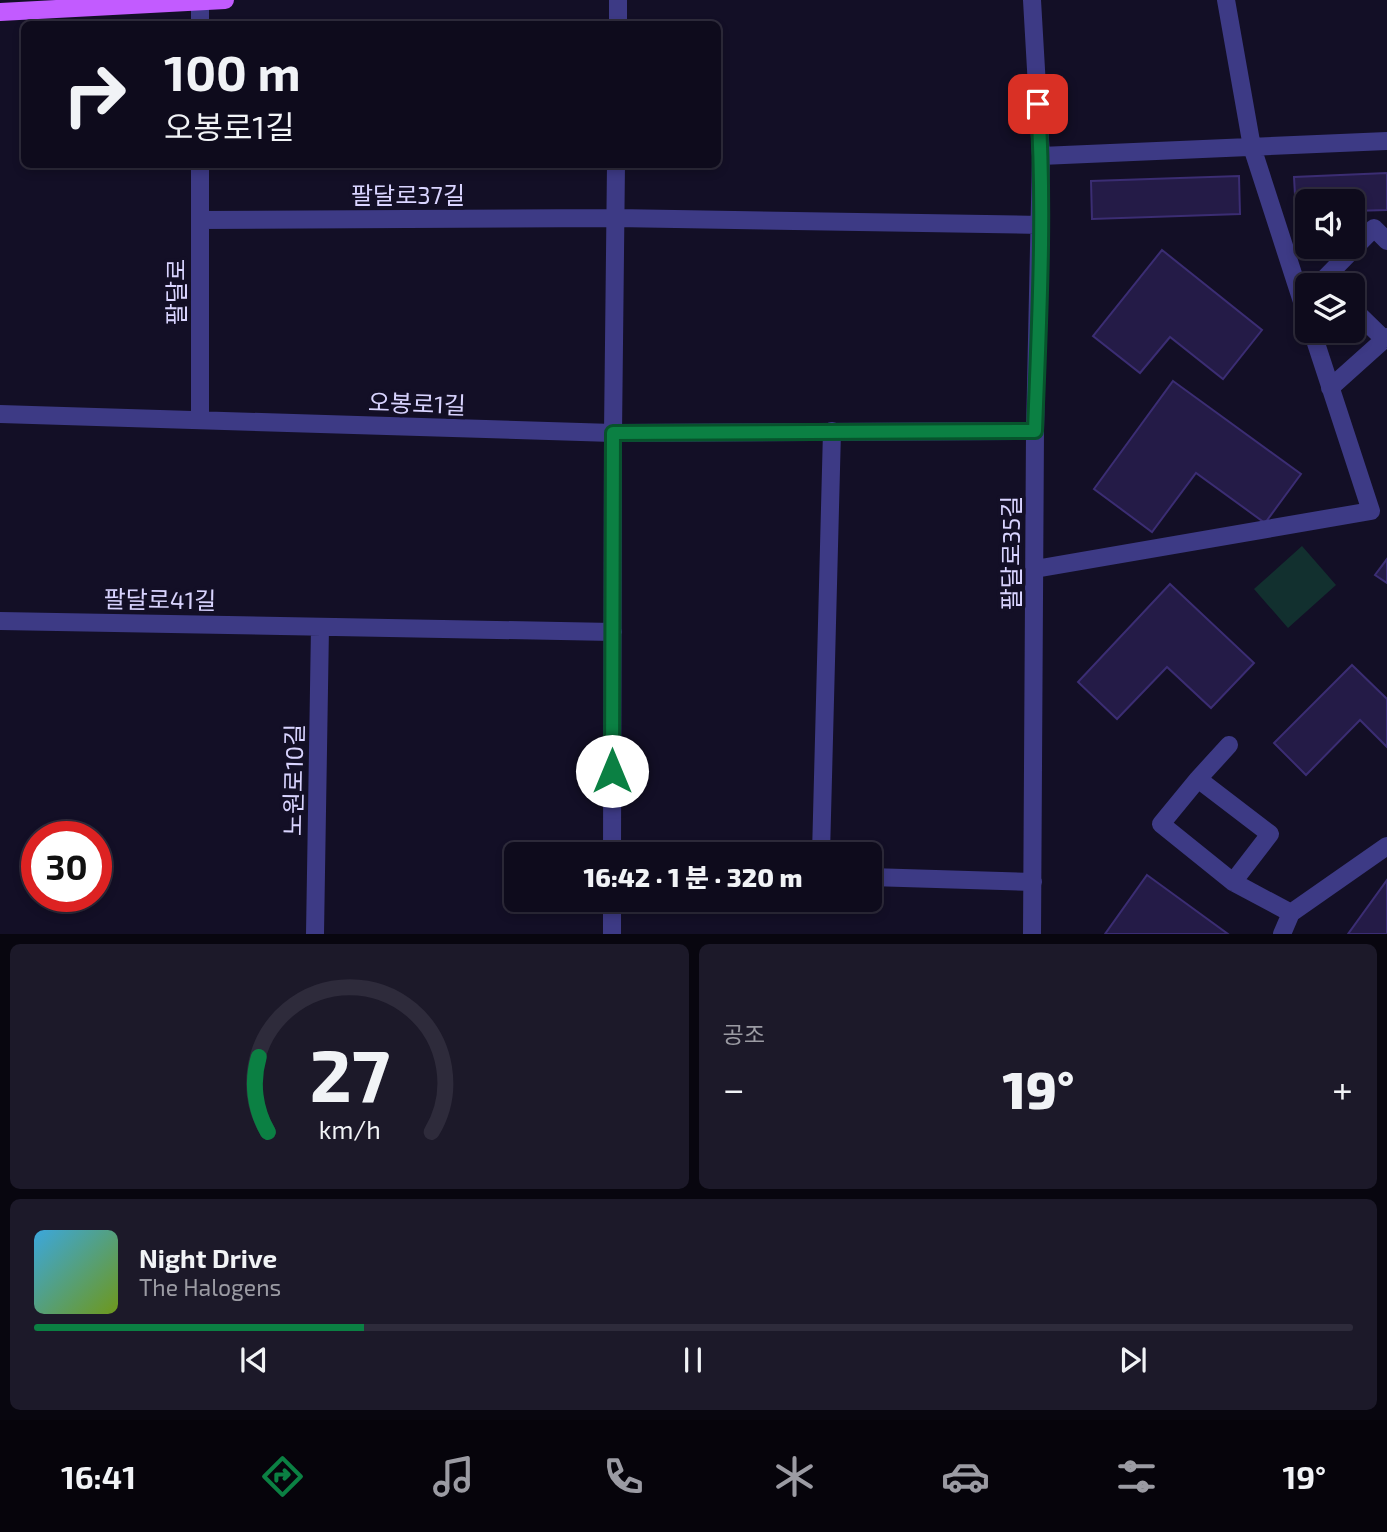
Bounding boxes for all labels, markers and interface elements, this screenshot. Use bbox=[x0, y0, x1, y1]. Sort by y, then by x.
text: 100 m bbox=[164, 42, 301, 101]
icon: right bbox=[49, 49, 140, 140]
pin bbox=[1008, 74, 1068, 134]
icon: arrive bbox=[1019, 85, 1057, 123]
text: 오봉로1길 bbox=[164, 107, 295, 145]
street label: 팔달로37길 bbox=[351, 180, 465, 209]
map controls bbox=[1295, 189, 1365, 343]
button: sound bbox=[1295, 189, 1365, 259]
street label: 팔달로 bbox=[161, 259, 190, 325]
button: layers bbox=[1295, 273, 1365, 343]
street label: 오봉로1길 bbox=[368, 387, 466, 419]
street label: 팔달로35길 bbox=[996, 496, 1025, 610]
street label: 팔달로41길 bbox=[103, 584, 217, 614]
street label: 노원로10길 bbox=[278, 724, 308, 836]
position arrow bbox=[575, 734, 649, 808]
speed limit sign: 30 bbox=[21, 821, 112, 912]
text: 16:42 · 1 분 · 320 m bbox=[584, 861, 802, 892]
text: 공조 bbox=[723, 1020, 765, 1048]
text: 27 bbox=[309, 1030, 390, 1118]
text: 19° bbox=[1002, 1057, 1074, 1119]
text: − bbox=[723, 1065, 745, 1111]
text: + bbox=[1332, 1065, 1353, 1111]
text: km/h bbox=[318, 1114, 380, 1144]
text: Night Drive bbox=[139, 1242, 277, 1273]
text: The Halogens bbox=[139, 1273, 281, 1301]
icon: previous bbox=[235, 1341, 273, 1379]
icon: pause bbox=[674, 1341, 712, 1379]
icon: next bbox=[1114, 1341, 1152, 1379]
icon: directions bbox=[258, 1452, 307, 1501]
icon: music bbox=[429, 1452, 478, 1501]
icon: phone bbox=[599, 1452, 648, 1501]
icon: climate bbox=[770, 1452, 819, 1501]
icon: car bbox=[941, 1452, 990, 1501]
icon: filters bbox=[1112, 1452, 1161, 1501]
text: 16:41 bbox=[61, 1457, 136, 1495]
text: 19° bbox=[1282, 1457, 1326, 1495]

